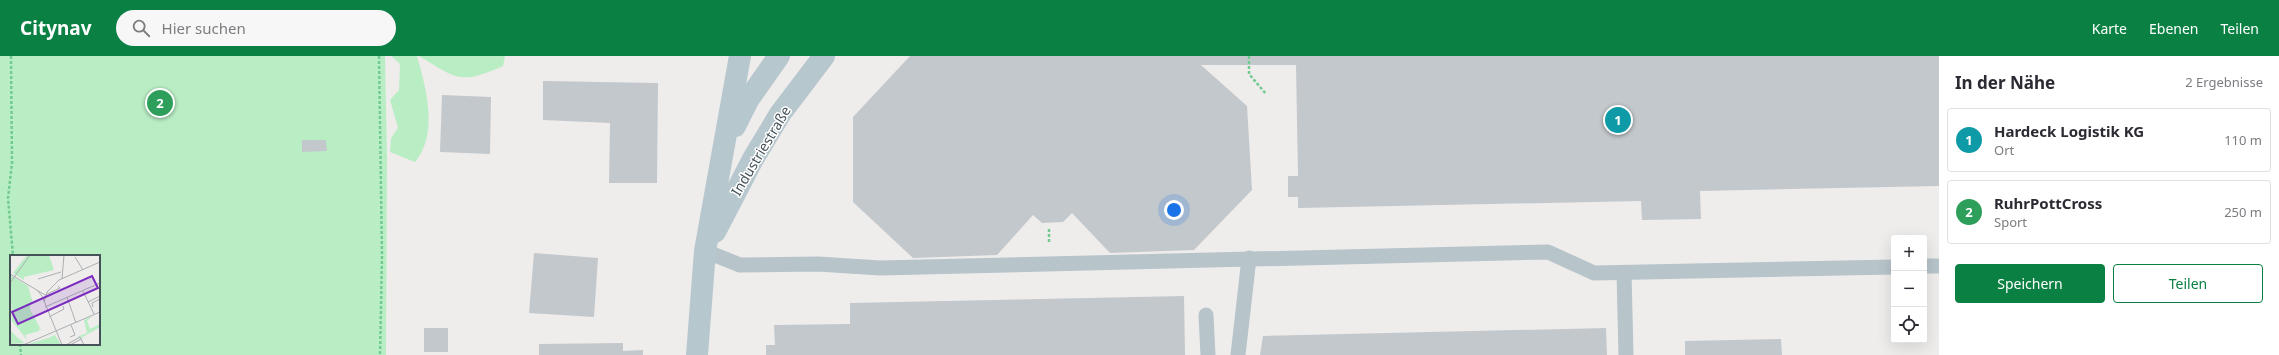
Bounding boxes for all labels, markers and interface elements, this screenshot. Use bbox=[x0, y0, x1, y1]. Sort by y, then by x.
search box bbox=[116, 10, 396, 46]
text: Citynav bbox=[20, 15, 92, 41]
icon: search bbox=[130, 17, 152, 39]
text: Hier suchen bbox=[162, 18, 246, 38]
text: Karte bbox=[2092, 19, 2127, 38]
text: Ebenen bbox=[2149, 19, 2199, 38]
text: Teilen bbox=[2221, 19, 2259, 38]
text: In der Nähe bbox=[1955, 71, 2055, 94]
text: 2 Ergebnisse bbox=[2185, 73, 2263, 91]
pin: 2 bbox=[147, 88, 173, 118]
street label: Industriestraße bbox=[726, 102, 795, 199]
pin: 1 bbox=[1605, 105, 1631, 135]
text: Hardeck Logistik KG bbox=[1994, 121, 2144, 141]
text: 1 bbox=[1965, 131, 1973, 149]
text: 110 m bbox=[2224, 131, 2262, 149]
text: Ort bbox=[1994, 141, 2014, 159]
text: RuhrPottCross bbox=[1994, 193, 2102, 213]
your location bbox=[1164, 200, 1184, 220]
text: 2 bbox=[1965, 203, 1973, 221]
text: 250 m bbox=[2224, 203, 2262, 221]
text: Sport bbox=[1994, 213, 2027, 231]
map controls bbox=[1891, 235, 1927, 343]
button: + bbox=[1891, 235, 1927, 271]
inset map bbox=[10, 255, 100, 345]
button: Speichern bbox=[1955, 264, 2105, 303]
button: Teilen bbox=[2113, 264, 2263, 303]
button: − bbox=[1891, 271, 1927, 307]
button: locate bbox=[1891, 307, 1927, 343]

